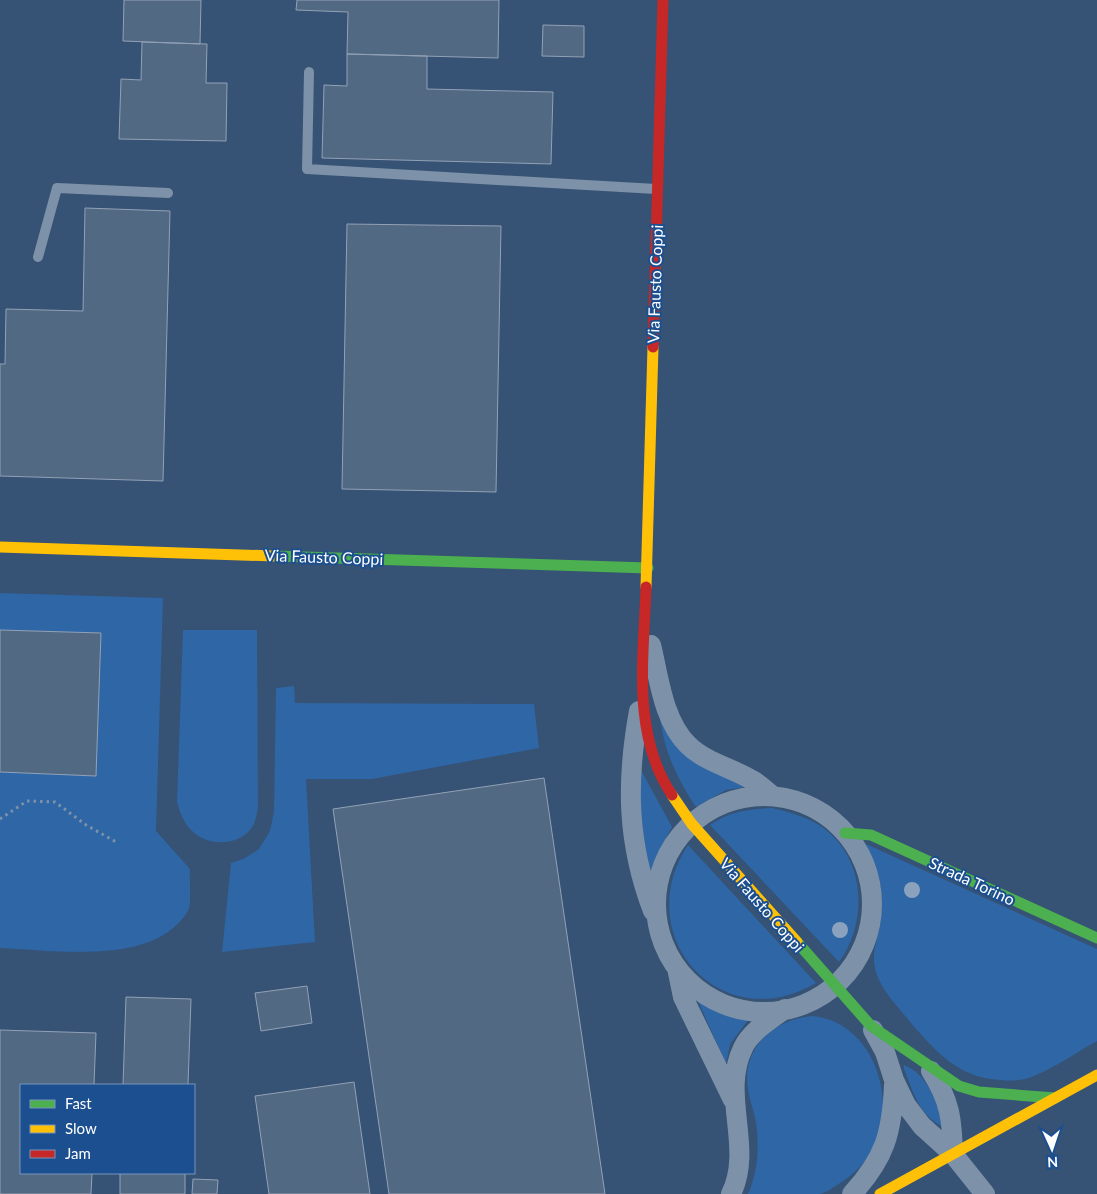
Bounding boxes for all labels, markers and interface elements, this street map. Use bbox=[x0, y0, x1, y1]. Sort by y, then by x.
street label: Via Fausto Coppi bbox=[643, 224, 666, 344]
street label: Via Fausto Coppi bbox=[264, 545, 384, 568]
street label: Strada Torino bbox=[926, 852, 1018, 909]
street label: Via Fausto Coppi bbox=[716, 854, 808, 956]
legend bbox=[20, 1084, 195, 1174]
text: Fast bbox=[65, 1094, 92, 1112]
text: Slow bbox=[65, 1119, 97, 1137]
north arrow bbox=[1027, 1124, 1077, 1174]
text: Jam bbox=[65, 1144, 91, 1162]
text: N bbox=[1047, 1154, 1059, 1171]

